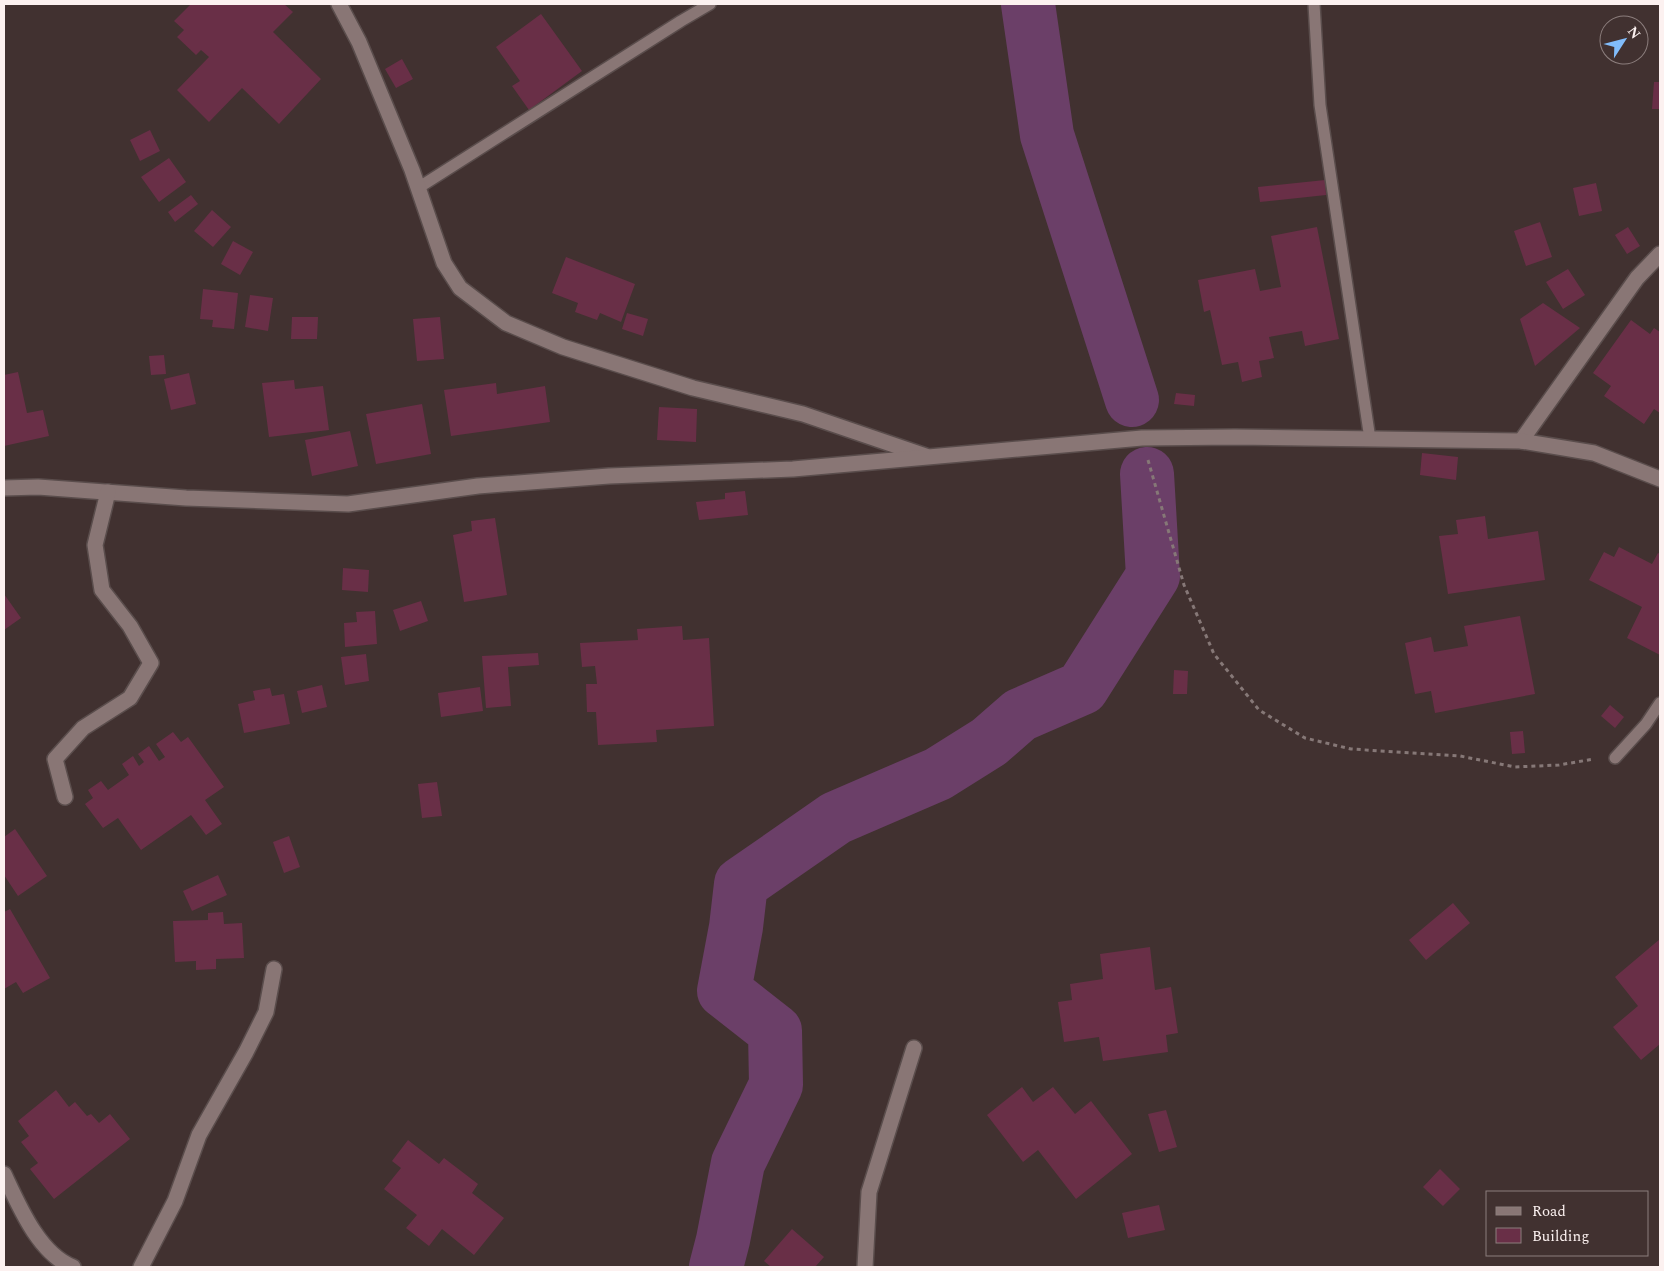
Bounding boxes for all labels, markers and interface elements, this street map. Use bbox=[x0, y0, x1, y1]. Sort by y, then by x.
north arrow bbox=[1599, 15, 1649, 65]
text: N bbox=[1622, 22, 1646, 43]
legend bbox=[1486, 1191, 1649, 1256]
text: Road bbox=[1532, 1200, 1566, 1223]
text: Building bbox=[1532, 1225, 1589, 1248]

